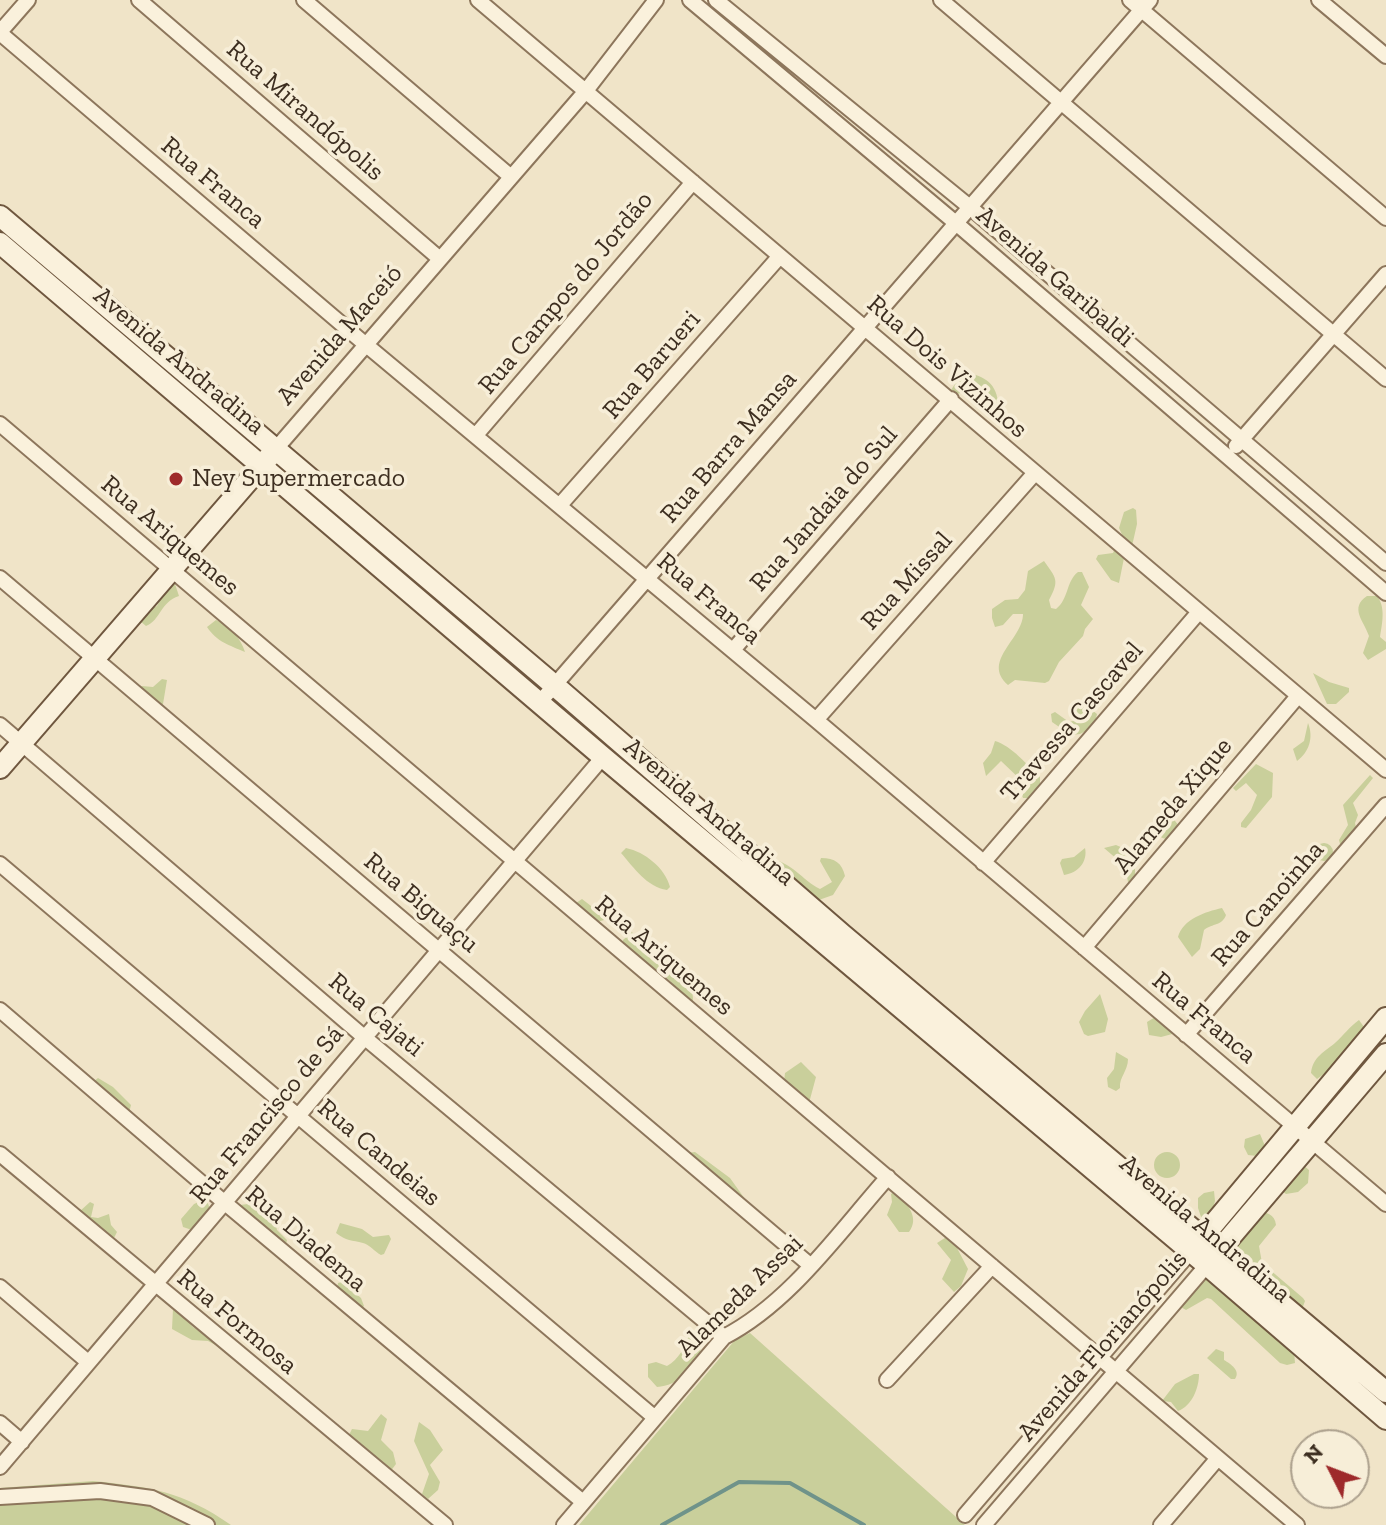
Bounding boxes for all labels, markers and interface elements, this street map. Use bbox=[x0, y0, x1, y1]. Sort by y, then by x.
street label: Rua Mirandópolis bbox=[220, 34, 390, 188]
street label: Rua Franca bbox=[155, 130, 271, 236]
street label: Rua Campos do Jordão bbox=[472, 185, 660, 401]
street label: Avenida Garibaldi bbox=[970, 200, 1140, 354]
street label: Avenida Maceió bbox=[271, 258, 409, 412]
street label: Avenida Andradina bbox=[87, 280, 271, 442]
street label: Rua Dois Vizinhos bbox=[860, 289, 1034, 445]
street label: Rua Barueri bbox=[597, 304, 707, 426]
street label: Rua Barra Mansa bbox=[654, 364, 804, 530]
street label: Rua Jandaia do Sul bbox=[744, 420, 904, 598]
place label: Ney Supermercado bbox=[192, 463, 405, 495]
street label: Rua Ariquemes bbox=[95, 469, 245, 603]
marker: Ney Supermercado bbox=[167, 470, 185, 488]
street label: Rua Missal bbox=[855, 525, 959, 637]
street label: Rua Franca bbox=[651, 546, 767, 652]
street label: Travessa Cascavel bbox=[994, 636, 1150, 808]
street label: Avenida Andradina bbox=[617, 731, 801, 893]
street label: Alameda Xique bbox=[1107, 732, 1239, 880]
street label: Rua Canoinha bbox=[1205, 835, 1331, 973]
street label: Rua Biguaçu bbox=[357, 846, 485, 960]
street label: Rua Ariquemes bbox=[589, 889, 739, 1023]
street label: Rua Franca bbox=[1146, 965, 1262, 1071]
street label: Rua Cajati bbox=[322, 966, 430, 1064]
street label: Rua Francisco de Sá bbox=[183, 1020, 351, 1210]
street label: Rua Candeias bbox=[311, 1093, 447, 1213]
street label: Avenida Andradina bbox=[1113, 1148, 1297, 1310]
street label: Rua Diadema bbox=[239, 1179, 373, 1299]
street label: Alameda Assai bbox=[670, 1228, 810, 1364]
street label: Avenida Florianópolis bbox=[1012, 1244, 1194, 1448]
street label: Rua Formosa bbox=[171, 1263, 303, 1381]
north arrow bbox=[1290, 1429, 1370, 1509]
text: N bbox=[1298, 1439, 1329, 1469]

